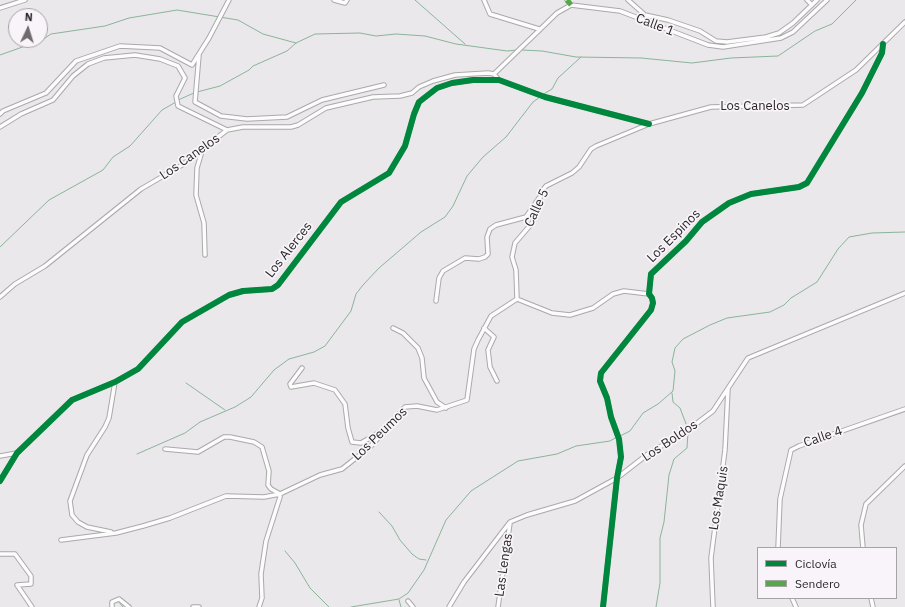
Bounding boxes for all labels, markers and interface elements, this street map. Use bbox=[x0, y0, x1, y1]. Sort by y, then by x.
north arrow bbox=[8, 8, 48, 48]
text: N bbox=[24, 10, 33, 24]
street label: Calle 1 bbox=[634, 11, 676, 39]
street label: Los Canelos bbox=[720, 98, 790, 114]
street label: Los Canelos bbox=[157, 131, 223, 183]
street label: Calle 5 bbox=[521, 187, 553, 229]
street label: Los Espinos bbox=[644, 206, 704, 266]
street label: Los Alerces bbox=[262, 219, 316, 281]
street label: Los Peumos bbox=[349, 404, 411, 464]
street label: Los Boldos bbox=[639, 417, 701, 465]
street label: Calle 4 bbox=[802, 423, 844, 451]
street label: Los Maquis bbox=[706, 465, 732, 531]
street label: Las Lengas bbox=[492, 532, 516, 598]
legend bbox=[757, 547, 897, 599]
text: Ciclovía bbox=[795, 556, 837, 571]
text: Sendero bbox=[795, 576, 840, 591]

